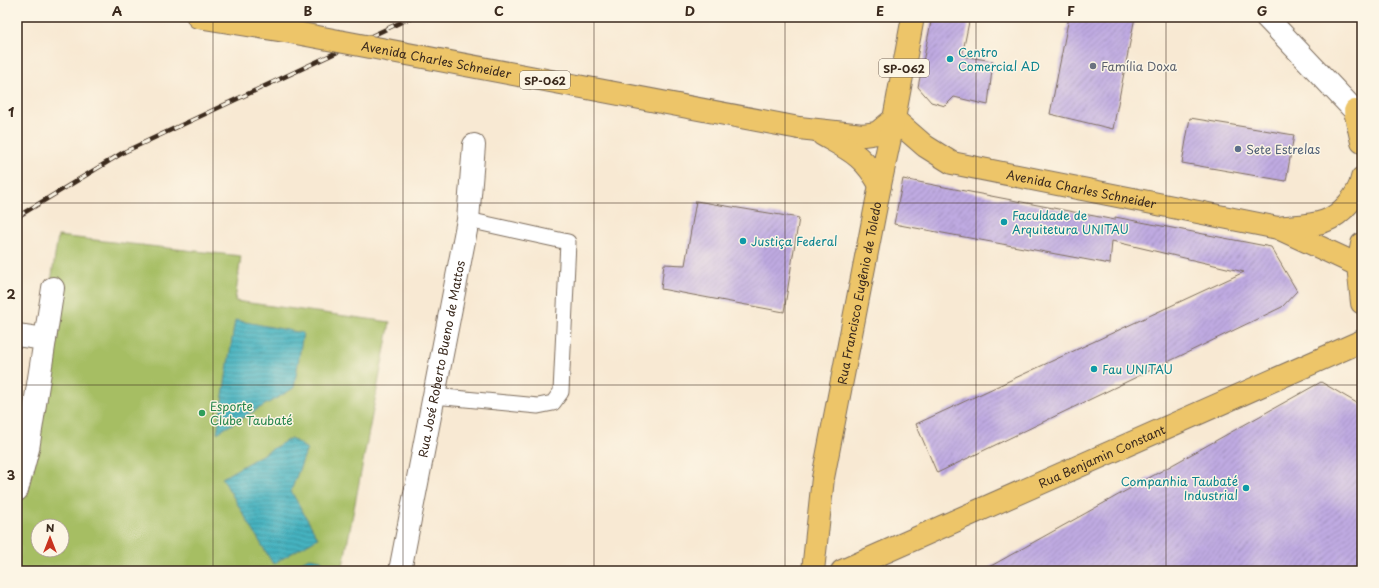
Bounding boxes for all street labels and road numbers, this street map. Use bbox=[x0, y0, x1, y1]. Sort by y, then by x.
street label: Avenida Charles Schneider bbox=[360, 37, 513, 83]
road number: SP-062 bbox=[879, 59, 929, 77]
road number: SP-062 bbox=[520, 71, 570, 89]
street label: Avenida Charles Schneider bbox=[1005, 165, 1158, 213]
street label: Rua Francisco Eugênio de Toledo bbox=[832, 200, 886, 386]
street label: Rua José Roberto Bueno de Mattos bbox=[413, 258, 469, 459]
street label: Rua Benjamin Constant bbox=[1035, 420, 1168, 492]

